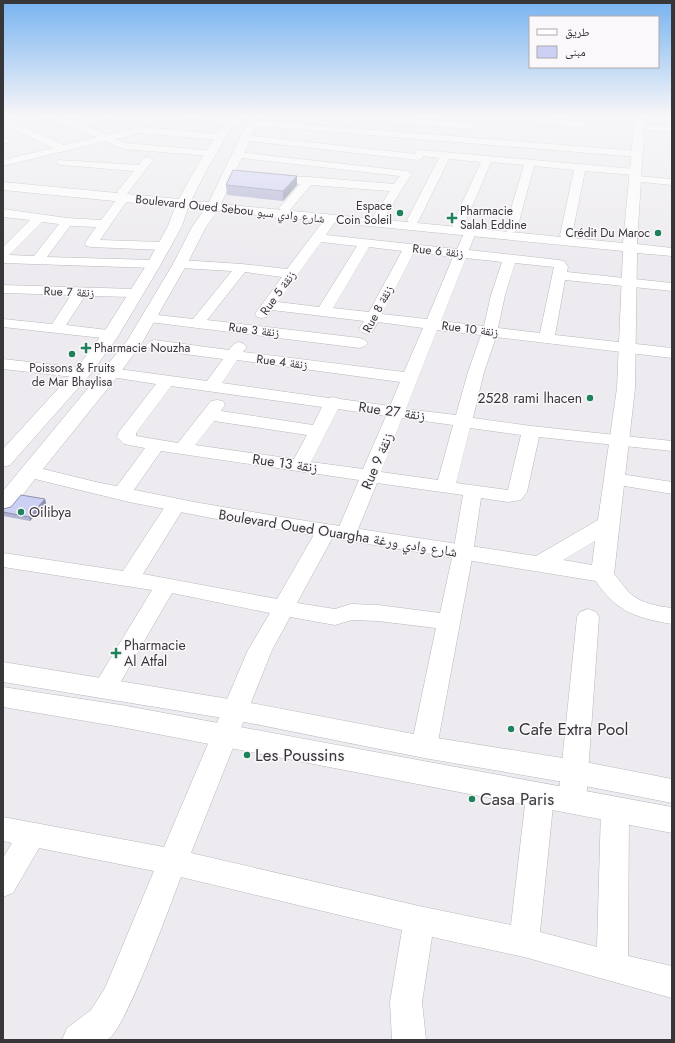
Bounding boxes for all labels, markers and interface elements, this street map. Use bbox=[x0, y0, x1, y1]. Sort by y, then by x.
legend bbox=[529, 16, 659, 68]
text: طريق bbox=[565, 23, 590, 41]
text: مبنى bbox=[565, 43, 586, 61]
street label: Boulevard Oued Sebou شارع وادي سبو bbox=[134, 190, 326, 229]
place label: Espace Coin Soleil bbox=[336, 197, 392, 229]
place label: Pharmacie Salah Eddine bbox=[460, 202, 527, 234]
marker: Espace Coin Soleil bbox=[395, 208, 405, 218]
marker: Pharmacie Salah Eddine bbox=[447, 213, 457, 223]
place label: Crédit Du Maroc bbox=[565, 224, 650, 242]
marker: Crédit Du Maroc bbox=[653, 228, 663, 238]
street label: Rue 6 زنقة bbox=[412, 239, 465, 263]
street label: Rue 5 زنقة bbox=[256, 267, 301, 319]
street label: Rue 7 زنقة bbox=[43, 282, 95, 302]
street label: Rue 8 زنقة bbox=[358, 282, 398, 336]
street label: Rue 10 زنقة bbox=[441, 317, 500, 341]
street label: Rue 3 زنقة bbox=[228, 318, 281, 342]
place label: Pharmacie Nouzha bbox=[94, 339, 191, 357]
marker: Pharmacie Nouzha bbox=[81, 343, 91, 353]
marker: Poissons & Fruits de Mar Bhaylisa bbox=[67, 349, 77, 359]
street label: Rue 4 زنقة bbox=[255, 350, 309, 374]
place label: Poissons & Fruits de Mar Bhaylisa bbox=[29, 359, 115, 391]
place label: 2528 rami lhacen bbox=[477, 388, 582, 408]
marker: 2528 rami lhacen bbox=[585, 393, 595, 403]
street label: Rue 27 زنقة bbox=[357, 396, 427, 426]
street label: Rue 9 زنقة bbox=[356, 430, 398, 492]
street label: Rue 13 زنقة bbox=[251, 449, 319, 477]
place label: Oilibya bbox=[29, 502, 71, 522]
street label: Boulevard Oued Ouargha شارع وادي ورغة bbox=[217, 504, 459, 563]
marker: Oilibya bbox=[16, 507, 26, 517]
place label: Pharmacie Al Atfal bbox=[124, 635, 186, 671]
marker: Pharmacie Al Atfal bbox=[111, 648, 121, 658]
place label: Cafe Extra Pool bbox=[519, 717, 629, 741]
marker: Cafe Extra Pool bbox=[506, 724, 516, 734]
place label: Les Poussins bbox=[255, 743, 344, 767]
marker: Les Poussins bbox=[242, 750, 252, 760]
place label: Casa Paris bbox=[480, 787, 554, 811]
marker: Casa Paris bbox=[467, 794, 477, 804]

